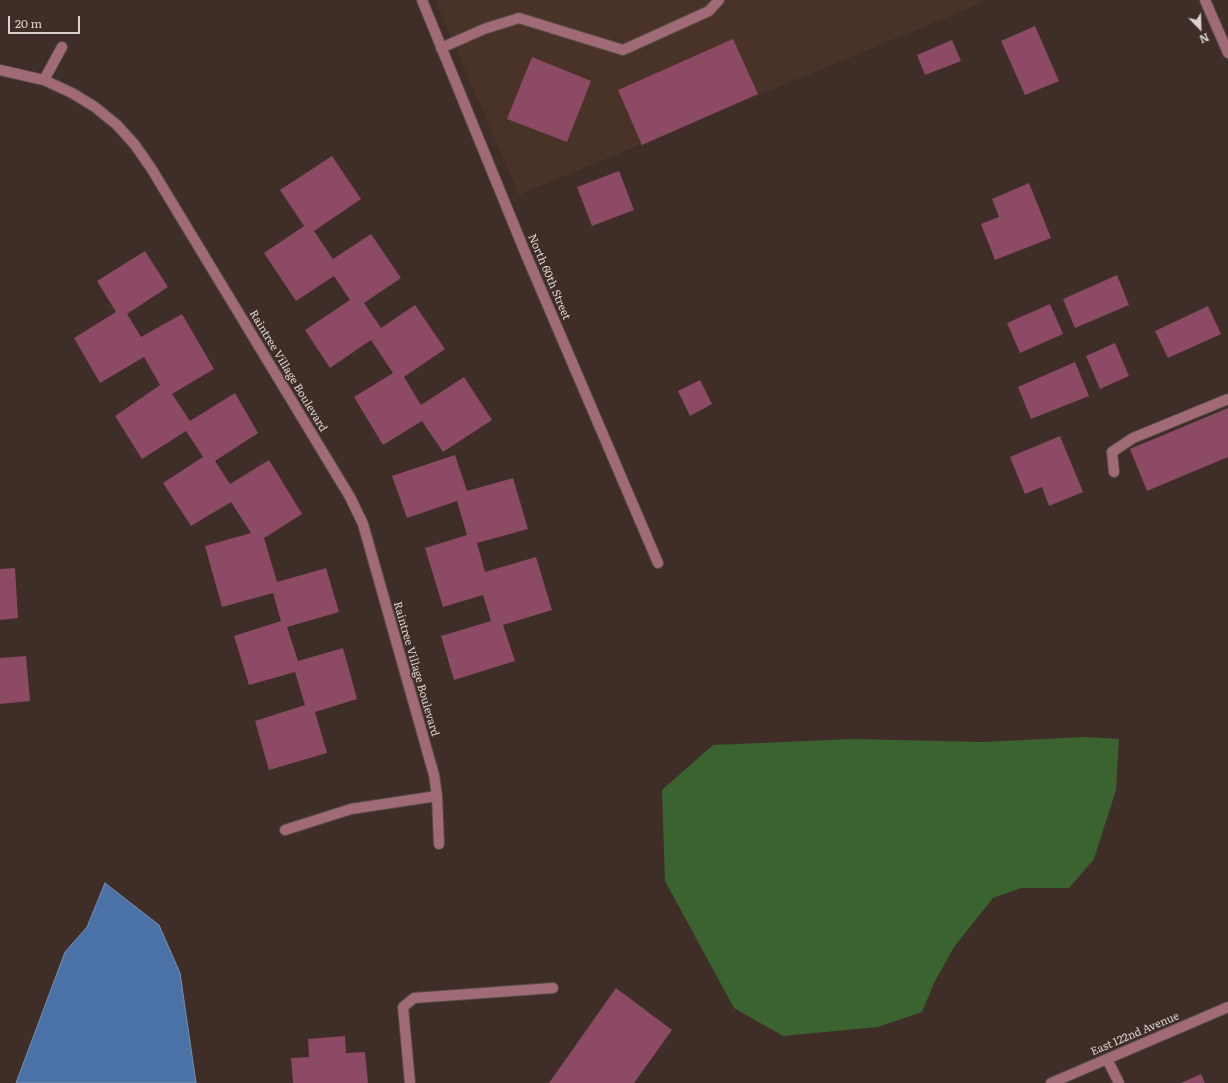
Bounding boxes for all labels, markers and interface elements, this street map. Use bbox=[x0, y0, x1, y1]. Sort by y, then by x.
scale bar bbox=[10, 8, 82, 34]
north arrow bbox=[1180, 8, 1220, 48]
text: 20 m bbox=[15, 14, 42, 32]
text: N bbox=[1197, 30, 1212, 48]
street label: North 60th Street bbox=[525, 232, 573, 322]
street label: Raintree Village Boulevard bbox=[246, 308, 330, 434]
street label: Raintree Village Boulevard bbox=[390, 600, 442, 738]
street label: East 122nd Avenue bbox=[1089, 1009, 1181, 1059]

